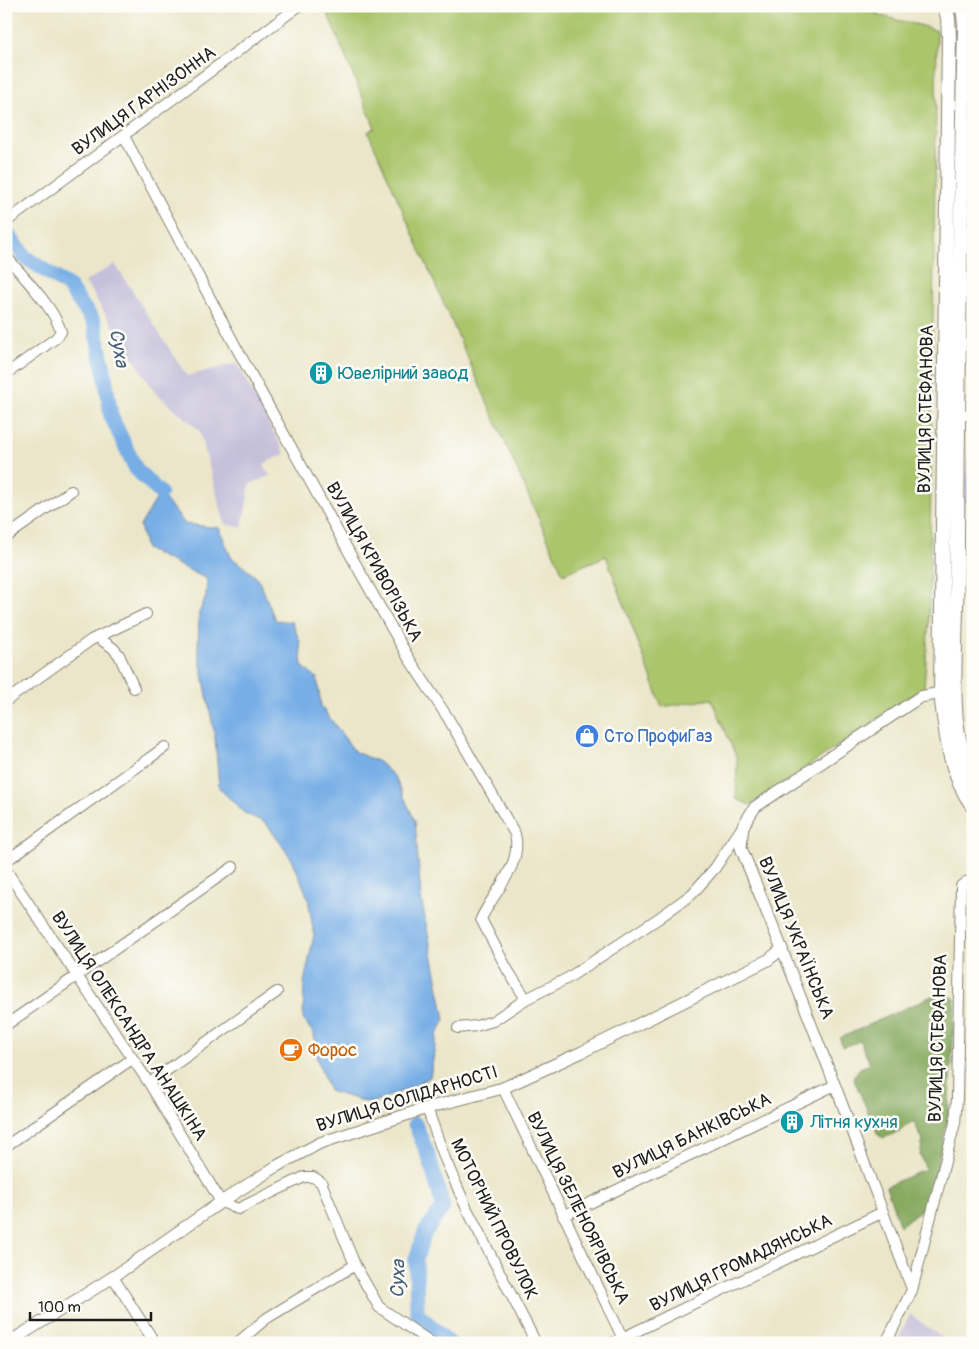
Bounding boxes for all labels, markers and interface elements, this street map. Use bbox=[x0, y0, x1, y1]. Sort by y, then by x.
street label: ВУЛИЦЯ ГАРНІЗОННА bbox=[68, 41, 221, 161]
street label: ВУЛИЦЯ СТЕФАНОВА bbox=[913, 324, 939, 493]
water label: Суха bbox=[104, 327, 134, 370]
building icon: Ювелірний завод bbox=[308, 360, 334, 386]
place label: Ювелірний завод bbox=[338, 362, 469, 385]
street label: ВУЛИЦЯ КРИВОРІЗЬКА bbox=[321, 478, 428, 646]
shop icon: Сто ПрофиГаз bbox=[574, 723, 600, 749]
place label: Сто ПрофиГаз bbox=[604, 725, 713, 748]
street label: ВУЛИЦЯ УКРАЇНСЬКА bbox=[753, 853, 839, 1023]
street label: ВУЛИЦЯ ОЛЕКСАНДРА АНАШКІНА bbox=[46, 907, 212, 1145]
street label: ВУЛИЦЯ СТЕФАНОВА bbox=[924, 953, 952, 1123]
cafe icon: Форос bbox=[278, 1037, 304, 1063]
place label: Форос bbox=[308, 1039, 357, 1062]
street label: ВУЛИЦЯ СОЛІДАРНОСТІ bbox=[313, 1060, 501, 1138]
street label: ВУЛИЦЯ БАНКІВСЬКА bbox=[609, 1088, 775, 1184]
street label: ВУЛИЦЯ ЗЕЛЕНОЯРІВСЬКА bbox=[521, 1108, 635, 1308]
building icon: Літня кухня bbox=[779, 1109, 805, 1135]
place label: Літня кухня bbox=[809, 1111, 898, 1134]
street label: МОТОРНИЙ ПРОВУЛОК bbox=[445, 1135, 543, 1303]
street label: ВУЛИЦЯ ГРОМАДЯНСЬКА bbox=[646, 1209, 836, 1317]
water label: Суха bbox=[385, 1258, 411, 1298]
scale bar bbox=[30, 1289, 151, 1321]
text: 100 m bbox=[38, 1298, 81, 1317]

